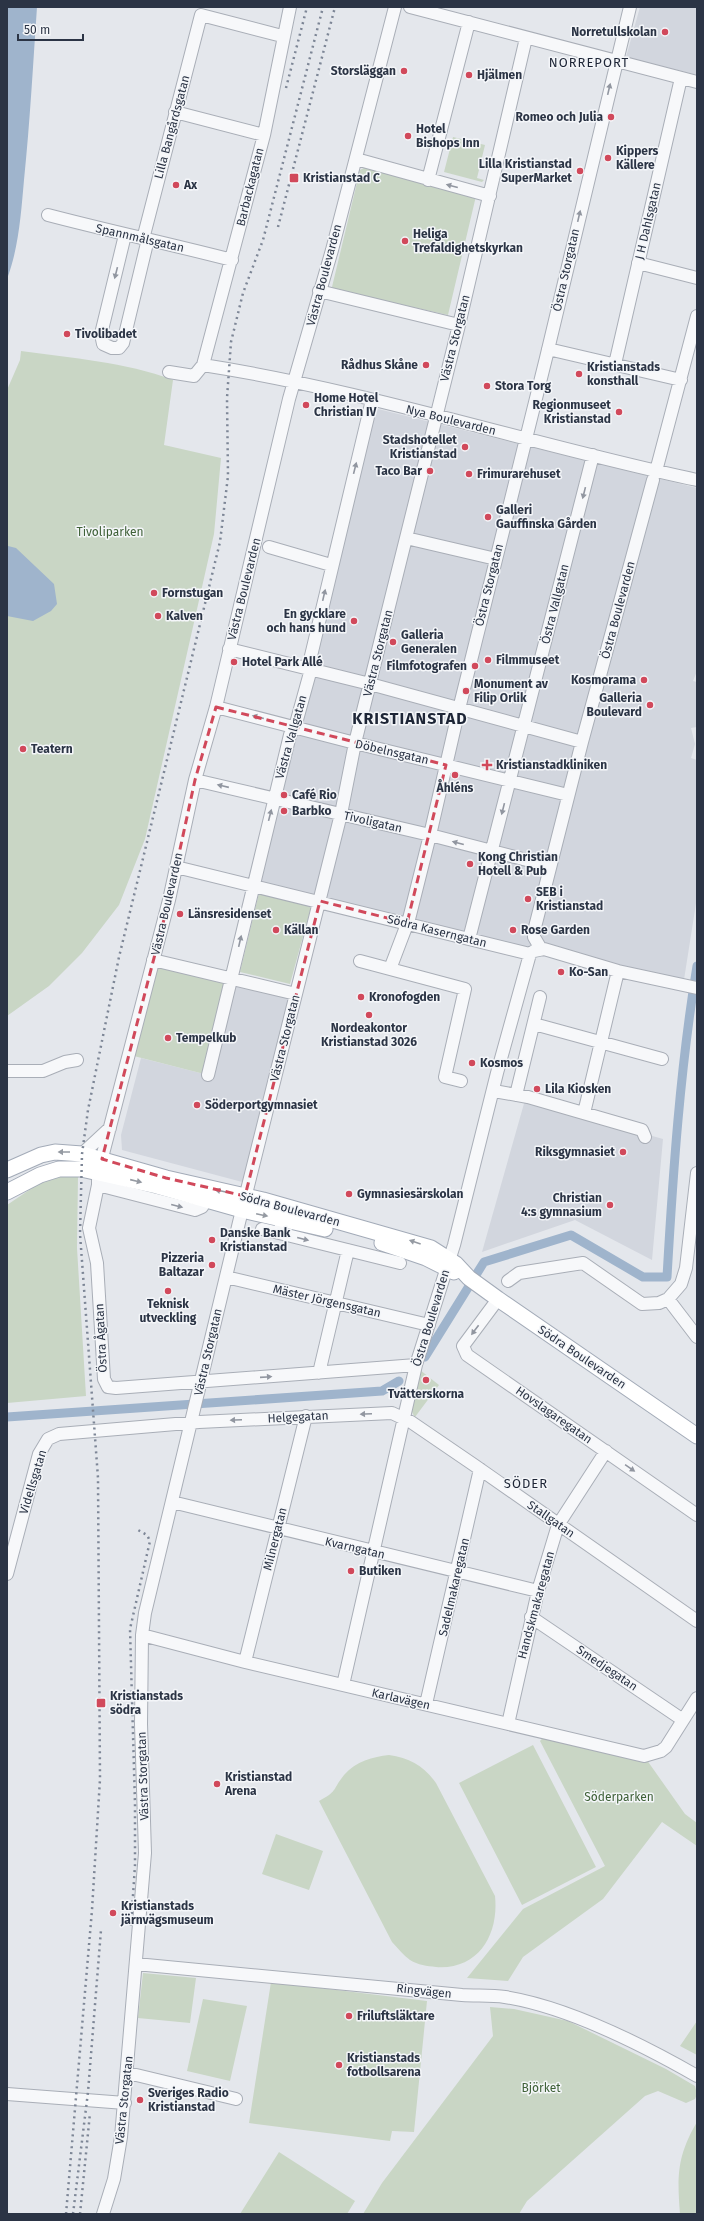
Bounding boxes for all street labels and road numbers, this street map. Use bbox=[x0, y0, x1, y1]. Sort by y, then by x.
street label: Lilla Bangårdsgatan bbox=[151, 74, 193, 180]
street label: Barbackagatan bbox=[233, 146, 267, 228]
street label: J H Dahlsgatan bbox=[632, 181, 664, 261]
street label: Spannmålsgatan bbox=[94, 221, 186, 255]
street label: Västra Boulevarden bbox=[304, 222, 344, 328]
street label: Östra Storgatan bbox=[548, 227, 582, 313]
street label: Västra Storgatan bbox=[437, 293, 473, 383]
street label: Nya Boulevarden bbox=[405, 402, 497, 438]
street label: Västra Boulevarden bbox=[225, 536, 263, 642]
street label: Östra Storgatan bbox=[470, 542, 506, 628]
street label: Östra Boulevarden bbox=[596, 559, 638, 660]
street label: Östra Vallgatan bbox=[536, 562, 572, 646]
street label: Västra Storgatan bbox=[360, 608, 396, 698]
street label: Västra Vallgatan bbox=[272, 694, 310, 780]
street label: Döbelnsgatan bbox=[354, 737, 430, 767]
street label: Tivoligatan bbox=[342, 808, 404, 836]
street label: Västra Boulevarden bbox=[148, 851, 186, 957]
street label: Södra Kaserngatan bbox=[386, 912, 488, 950]
street label: Västra Storgatan bbox=[267, 993, 303, 1083]
street label: Södra Boulevarden bbox=[238, 1189, 342, 1229]
street label: Östra Boulevarden bbox=[408, 1267, 452, 1368]
street label: Mäster Jörgensgatan bbox=[272, 1282, 382, 1320]
street label: Östra Ågatan bbox=[90, 1303, 110, 1373]
street label: Västra Storgatan bbox=[191, 1307, 225, 1397]
street label: Södra Boulevarden bbox=[535, 1322, 629, 1392]
street label: Hovslagaregatan bbox=[513, 1383, 595, 1447]
street label: Helgegatan bbox=[267, 1408, 329, 1426]
street label: Videllsgatan bbox=[17, 1448, 49, 1516]
street label: Stallgatan bbox=[525, 1498, 577, 1540]
street label: Milnergatan bbox=[260, 1506, 290, 1572]
street label: Kvarngatan bbox=[324, 1534, 386, 1562]
street label: Sadelmakaregatan bbox=[436, 1536, 472, 1638]
street label: Handskmakaregatan bbox=[515, 1550, 557, 1660]
street label: Smedjegatan bbox=[574, 1642, 640, 1694]
street label: Karlavägen bbox=[370, 1685, 432, 1713]
street label: Västra Storgatan bbox=[134, 1731, 152, 1821]
street label: Ringvägen bbox=[396, 1981, 452, 2001]
street label: Västra Storgatan bbox=[112, 2055, 136, 2145]

